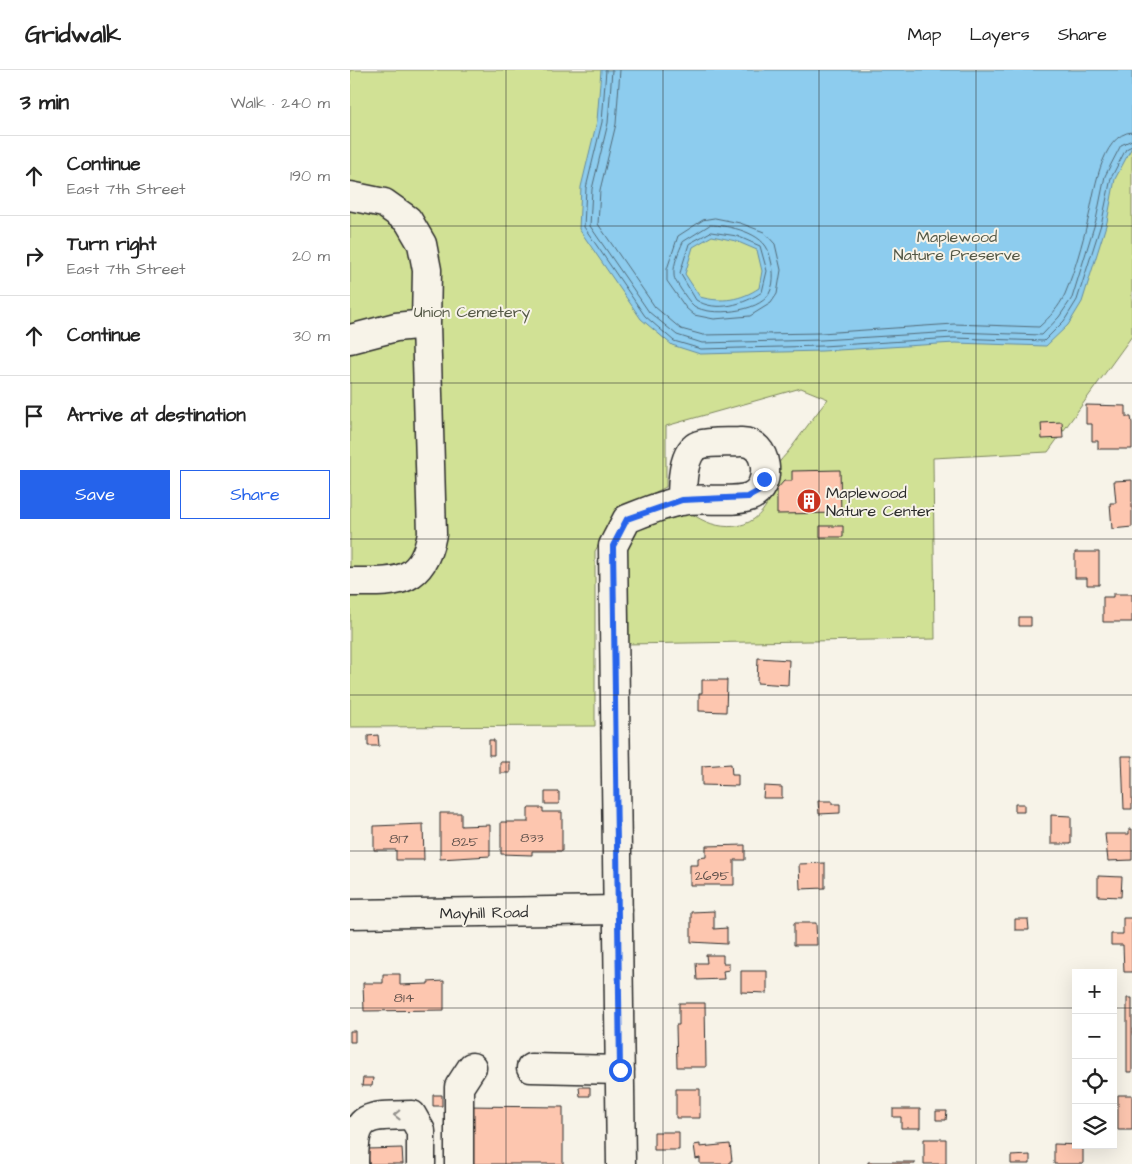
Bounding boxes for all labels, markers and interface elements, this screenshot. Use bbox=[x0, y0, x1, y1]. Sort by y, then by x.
text: Gridwalk bbox=[25, 18, 121, 52]
text: Map bbox=[907, 22, 941, 47]
text: Layers bbox=[969, 22, 1030, 47]
text: Share bbox=[1058, 22, 1107, 47]
text: 3 min bbox=[20, 88, 69, 117]
text: Walk · 240 m bbox=[230, 92, 330, 114]
text: Continue bbox=[67, 151, 141, 178]
icon: ahead bbox=[20, 162, 48, 190]
text: 190 m bbox=[290, 165, 330, 187]
text: East 7th Street bbox=[67, 178, 186, 200]
park label: Maplewood Nature Preserve bbox=[894, 226, 1021, 266]
text: Turn right bbox=[67, 231, 156, 258]
icon: right bbox=[20, 242, 48, 270]
text: 20 m bbox=[292, 245, 330, 267]
text: East 7th Street bbox=[67, 258, 186, 280]
park label: Union Cemetery bbox=[414, 301, 531, 324]
icon: ahead bbox=[20, 322, 48, 350]
text: Continue bbox=[67, 322, 141, 349]
text: 30 m bbox=[293, 325, 330, 347]
icon: arrive bbox=[20, 402, 48, 430]
text: Arrive at destination bbox=[67, 402, 246, 429]
route end bbox=[753, 468, 776, 491]
button: Save bbox=[20, 470, 170, 519]
button: Share bbox=[180, 470, 330, 519]
place label: Maplewood Nature Center bbox=[826, 482, 935, 522]
building icon: Maplewood Nature Center bbox=[796, 488, 822, 514]
house number: 833 bbox=[520, 828, 544, 848]
house number: 817 bbox=[389, 829, 409, 849]
house number: 825 bbox=[451, 832, 479, 852]
house number: 2695 bbox=[695, 866, 729, 886]
street label: Mayhill Road bbox=[439, 901, 529, 926]
map controls bbox=[1072, 969, 1117, 1149]
button: + bbox=[1072, 969, 1117, 1014]
house number: 814 bbox=[394, 988, 415, 1008]
button: − bbox=[1072, 1014, 1117, 1059]
route start bbox=[609, 1059, 632, 1082]
button: locate bbox=[1072, 1059, 1117, 1104]
button: layers bbox=[1072, 1104, 1117, 1149]
one-way arrow bbox=[393, 1110, 400, 1120]

